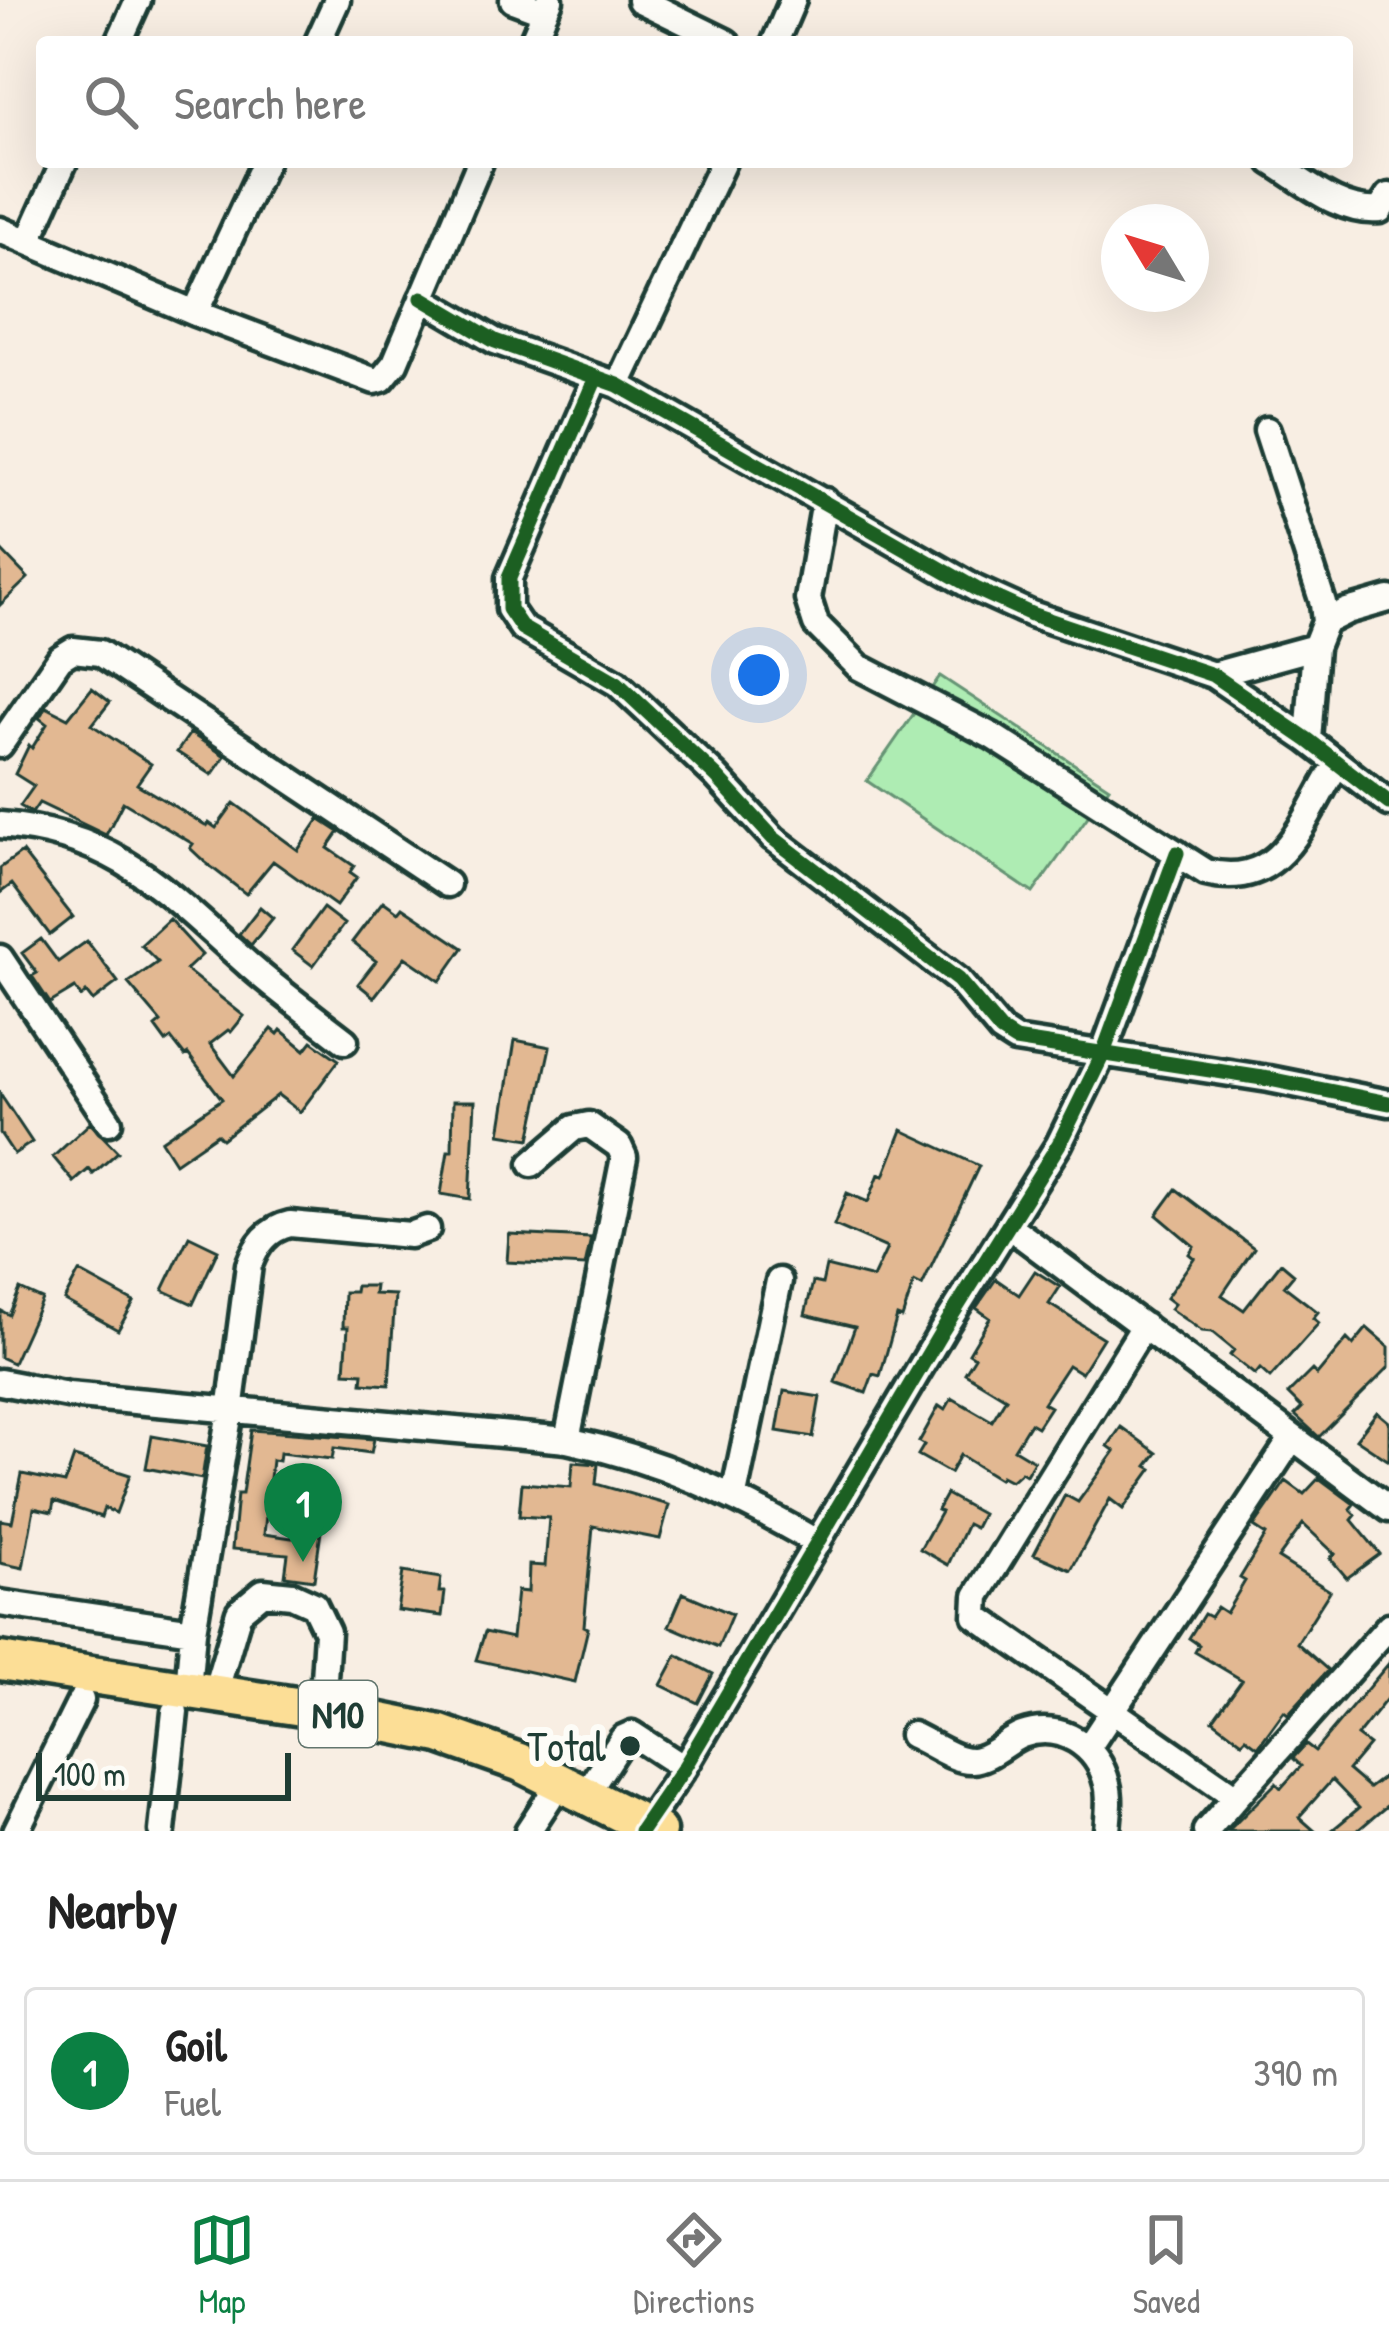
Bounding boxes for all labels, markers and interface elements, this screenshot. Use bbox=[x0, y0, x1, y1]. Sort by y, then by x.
search box bbox=[36, 36, 1353, 168]
icon: search bbox=[78, 69, 144, 135]
text: Search here bbox=[174, 72, 366, 133]
north arrow bbox=[1101, 204, 1209, 312]
your location bbox=[729, 645, 789, 705]
pin: 1 bbox=[264, 1463, 342, 1562]
road number: N10 bbox=[299, 1681, 377, 1747]
place label: Total bbox=[527, 1717, 607, 1774]
marker: Total bbox=[617, 1733, 643, 1759]
scale bar bbox=[36, 1747, 291, 1800]
text: 100 m bbox=[54, 1752, 126, 1796]
text: Nearby bbox=[48, 1875, 178, 1944]
text: Goil bbox=[165, 2014, 227, 2075]
text: 1 bbox=[83, 2045, 97, 2098]
text: 390 m bbox=[1253, 2045, 1338, 2098]
text: Fuel bbox=[165, 2075, 221, 2128]
tab: Map bbox=[189, 2207, 255, 2323]
tab: Directions bbox=[633, 2207, 755, 2323]
tab: Saved bbox=[1133, 2207, 1200, 2323]

